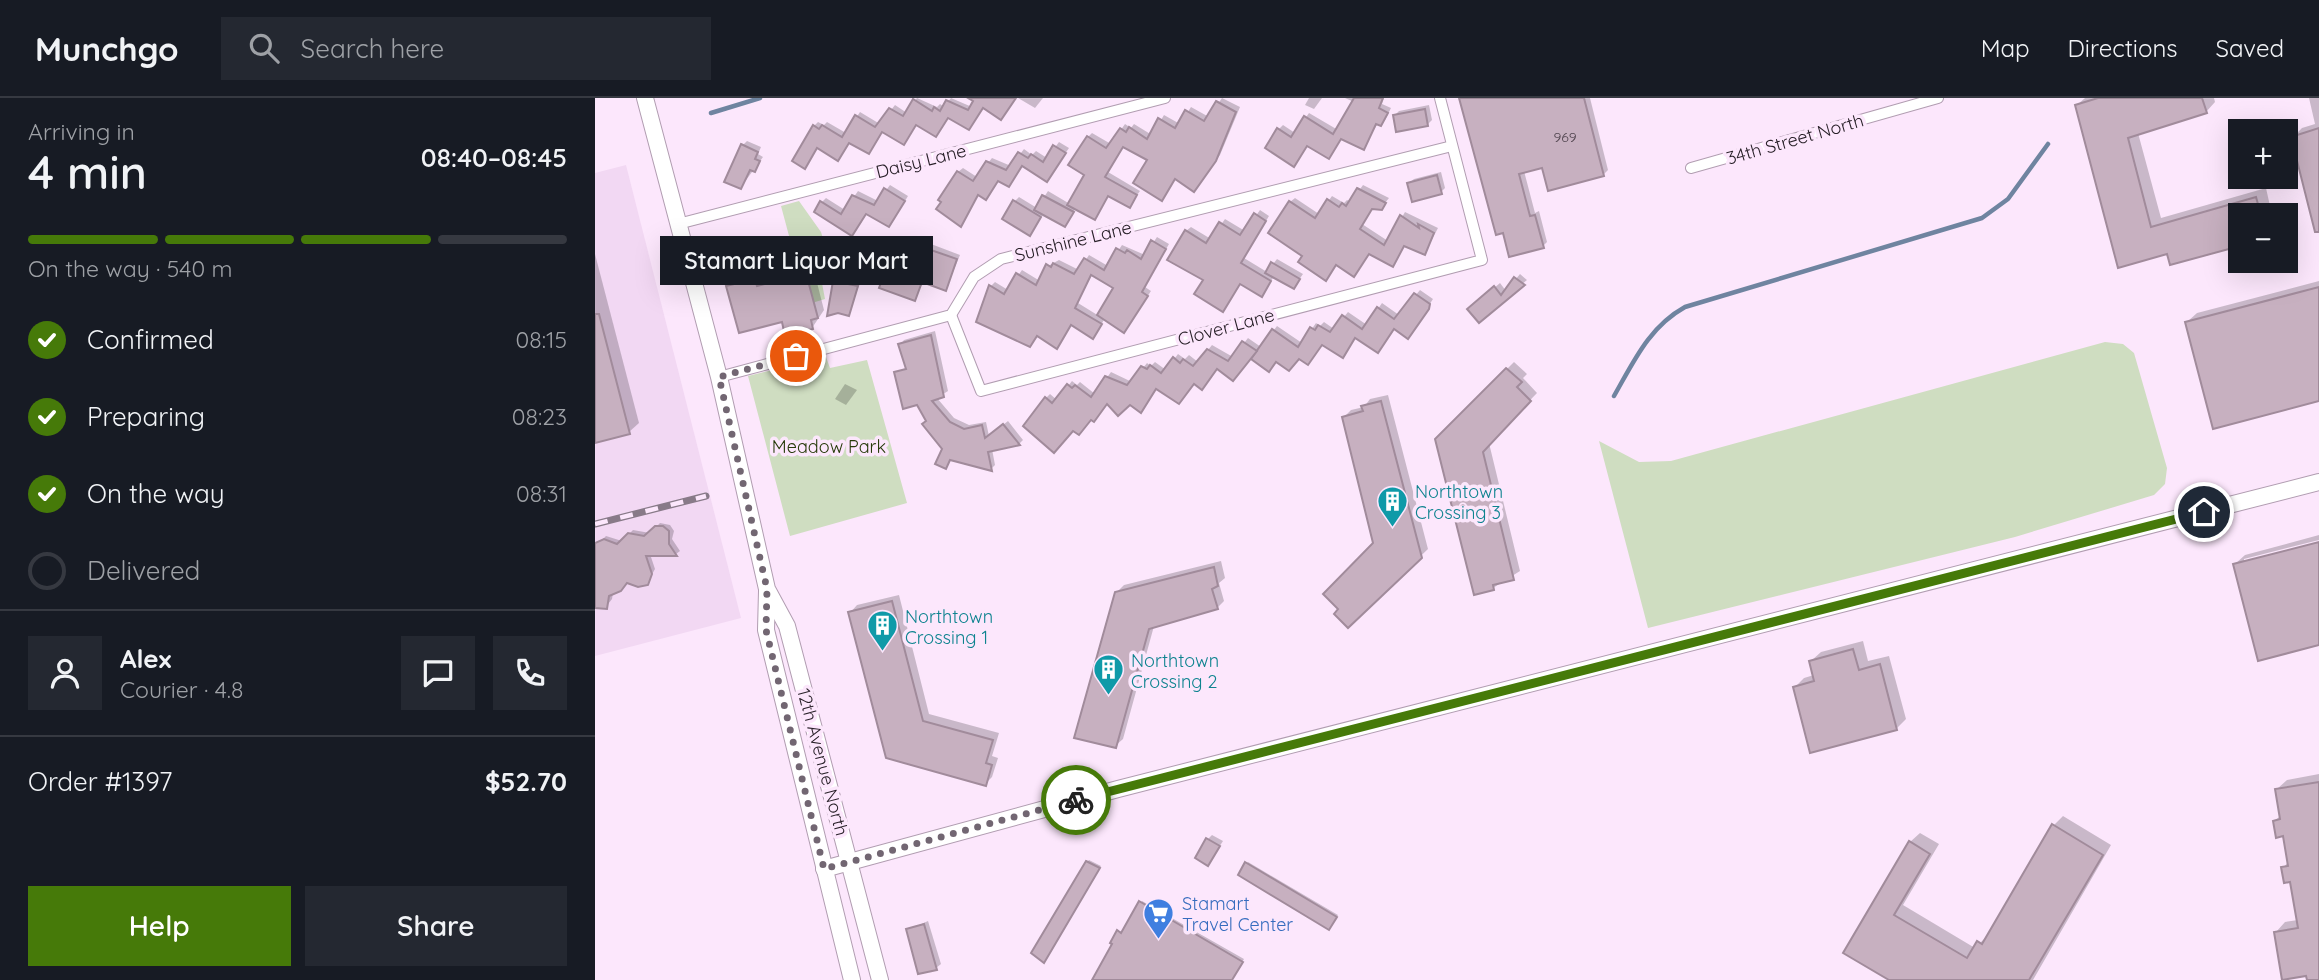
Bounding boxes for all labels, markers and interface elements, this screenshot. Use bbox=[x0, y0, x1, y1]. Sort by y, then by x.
search box bbox=[221, 17, 711, 80]
text: Munchgo bbox=[35, 28, 179, 69]
icon: search bbox=[245, 29, 283, 67]
text: Search here bbox=[301, 32, 444, 65]
text: Map bbox=[1981, 33, 2030, 63]
text: Directions bbox=[2068, 33, 2178, 63]
text: Saved bbox=[2216, 33, 2284, 63]
street label: 34th Street North bbox=[1724, 108, 1866, 170]
text: Arriving in bbox=[28, 117, 135, 146]
map controls bbox=[2228, 119, 2298, 273]
button: + bbox=[2228, 119, 2298, 189]
house number: 969 bbox=[1553, 128, 1577, 146]
street label: Daisy Lane bbox=[873, 139, 969, 183]
text: 08:40–08:45 bbox=[421, 141, 567, 174]
text: 4 min bbox=[28, 143, 147, 201]
button: − bbox=[2228, 203, 2298, 273]
street label: Sunshine Lane bbox=[1012, 215, 1134, 267]
callout: Stamart Liquor Mart bbox=[659, 237, 933, 286]
text: Stamart Liquor Mart bbox=[684, 246, 909, 275]
text: On the way · 540 m bbox=[28, 254, 232, 283]
street label: Clover Lane bbox=[1175, 303, 1277, 351]
icon: check bbox=[28, 321, 66, 359]
text: Confirmed bbox=[87, 323, 214, 356]
text: 08:15 bbox=[516, 325, 567, 354]
pin bbox=[766, 326, 826, 386]
icon: bag bbox=[777, 337, 815, 375]
icon: check bbox=[28, 398, 66, 436]
text: Preparing bbox=[87, 400, 205, 433]
text: 08:23 bbox=[512, 402, 567, 431]
park label: Meadow Park bbox=[772, 435, 886, 458]
icon: check bbox=[28, 475, 66, 513]
text: On the way bbox=[87, 477, 225, 510]
text: 08:31 bbox=[516, 479, 567, 508]
place label: Northtown Crossing 3 bbox=[1415, 480, 1503, 524]
pin bbox=[2174, 482, 2234, 542]
building icon: Northtown Crossing 3 bbox=[1375, 484, 1409, 528]
icon: home bbox=[2185, 493, 2223, 531]
text: Delivered bbox=[87, 554, 200, 587]
place label: Northtown Crossing 1 bbox=[905, 605, 993, 649]
building icon: Northtown Crossing 1 bbox=[865, 609, 899, 653]
button: person bbox=[28, 636, 102, 710]
button: chat bbox=[401, 636, 475, 710]
button: phone bbox=[493, 636, 567, 710]
text: Alex bbox=[120, 642, 171, 675]
place label: Northtown Crossing 2 bbox=[1131, 649, 1219, 693]
building icon: Northtown Crossing 2 bbox=[1091, 653, 1125, 697]
text: Courier · 4.8 bbox=[120, 675, 243, 704]
street label: 12th Avenue North bbox=[792, 686, 854, 838]
text: Order #1397 bbox=[28, 765, 172, 798]
text: $52.70 bbox=[485, 765, 567, 798]
courier bbox=[1041, 765, 1111, 835]
icon: bike bbox=[1057, 781, 1095, 819]
button: Help bbox=[28, 886, 291, 966]
button: Share bbox=[305, 886, 567, 966]
place label: Stamart Travel Center bbox=[1182, 892, 1293, 936]
supermarket icon: Stamart Travel Center bbox=[1142, 896, 1176, 940]

